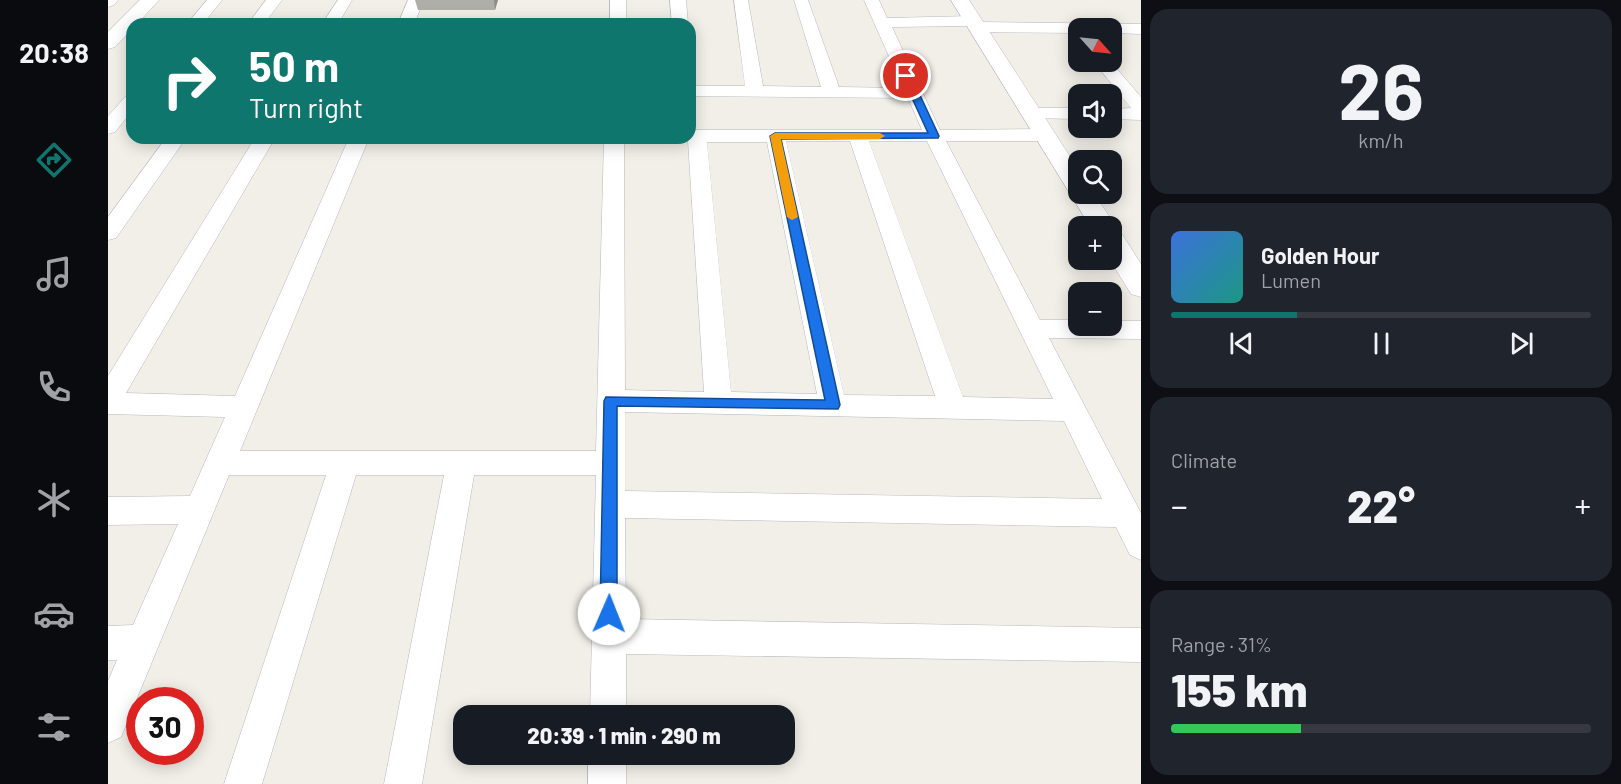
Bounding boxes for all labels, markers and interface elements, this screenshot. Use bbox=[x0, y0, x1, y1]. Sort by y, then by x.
north arrow bbox=[1068, 18, 1122, 72]
map controls bbox=[1068, 18, 1122, 336]
text: 20:38 bbox=[19, 36, 89, 68]
text: 50 m bbox=[249, 40, 339, 90]
icon: right bbox=[150, 42, 228, 120]
text: 26 bbox=[1338, 42, 1424, 136]
pin bbox=[880, 50, 931, 101]
icon: arrive bbox=[889, 59, 922, 92]
button: sound bbox=[1068, 84, 1122, 138]
text: Turn right bbox=[249, 91, 363, 123]
text: km/h bbox=[1358, 128, 1404, 152]
icon: directions bbox=[33, 139, 75, 181]
button: search bbox=[1068, 150, 1122, 204]
button: + bbox=[1068, 216, 1122, 270]
text: Golden Hour bbox=[1261, 242, 1379, 268]
icon: music bbox=[33, 253, 75, 295]
text: Lumen bbox=[1261, 268, 1321, 292]
button: − bbox=[1068, 282, 1122, 336]
icon: previous bbox=[1225, 327, 1258, 360]
icon: pause bbox=[1365, 327, 1398, 360]
icon: next bbox=[1505, 327, 1538, 360]
icon: phone bbox=[33, 366, 75, 408]
text: Climate bbox=[1171, 448, 1237, 472]
text: 22° bbox=[1347, 478, 1415, 532]
icon: climate bbox=[33, 479, 75, 521]
text: − bbox=[1171, 485, 1188, 525]
text: + bbox=[1574, 485, 1591, 525]
position arrow bbox=[577, 582, 641, 646]
icon: car bbox=[33, 593, 75, 635]
text: Range · 31% bbox=[1171, 632, 1272, 656]
text: 155 km bbox=[1171, 662, 1308, 716]
speed limit sign: 30 bbox=[126, 687, 204, 765]
icon: filters bbox=[33, 706, 75, 748]
text: 20:39 · 1 min · 290 m bbox=[527, 722, 721, 748]

